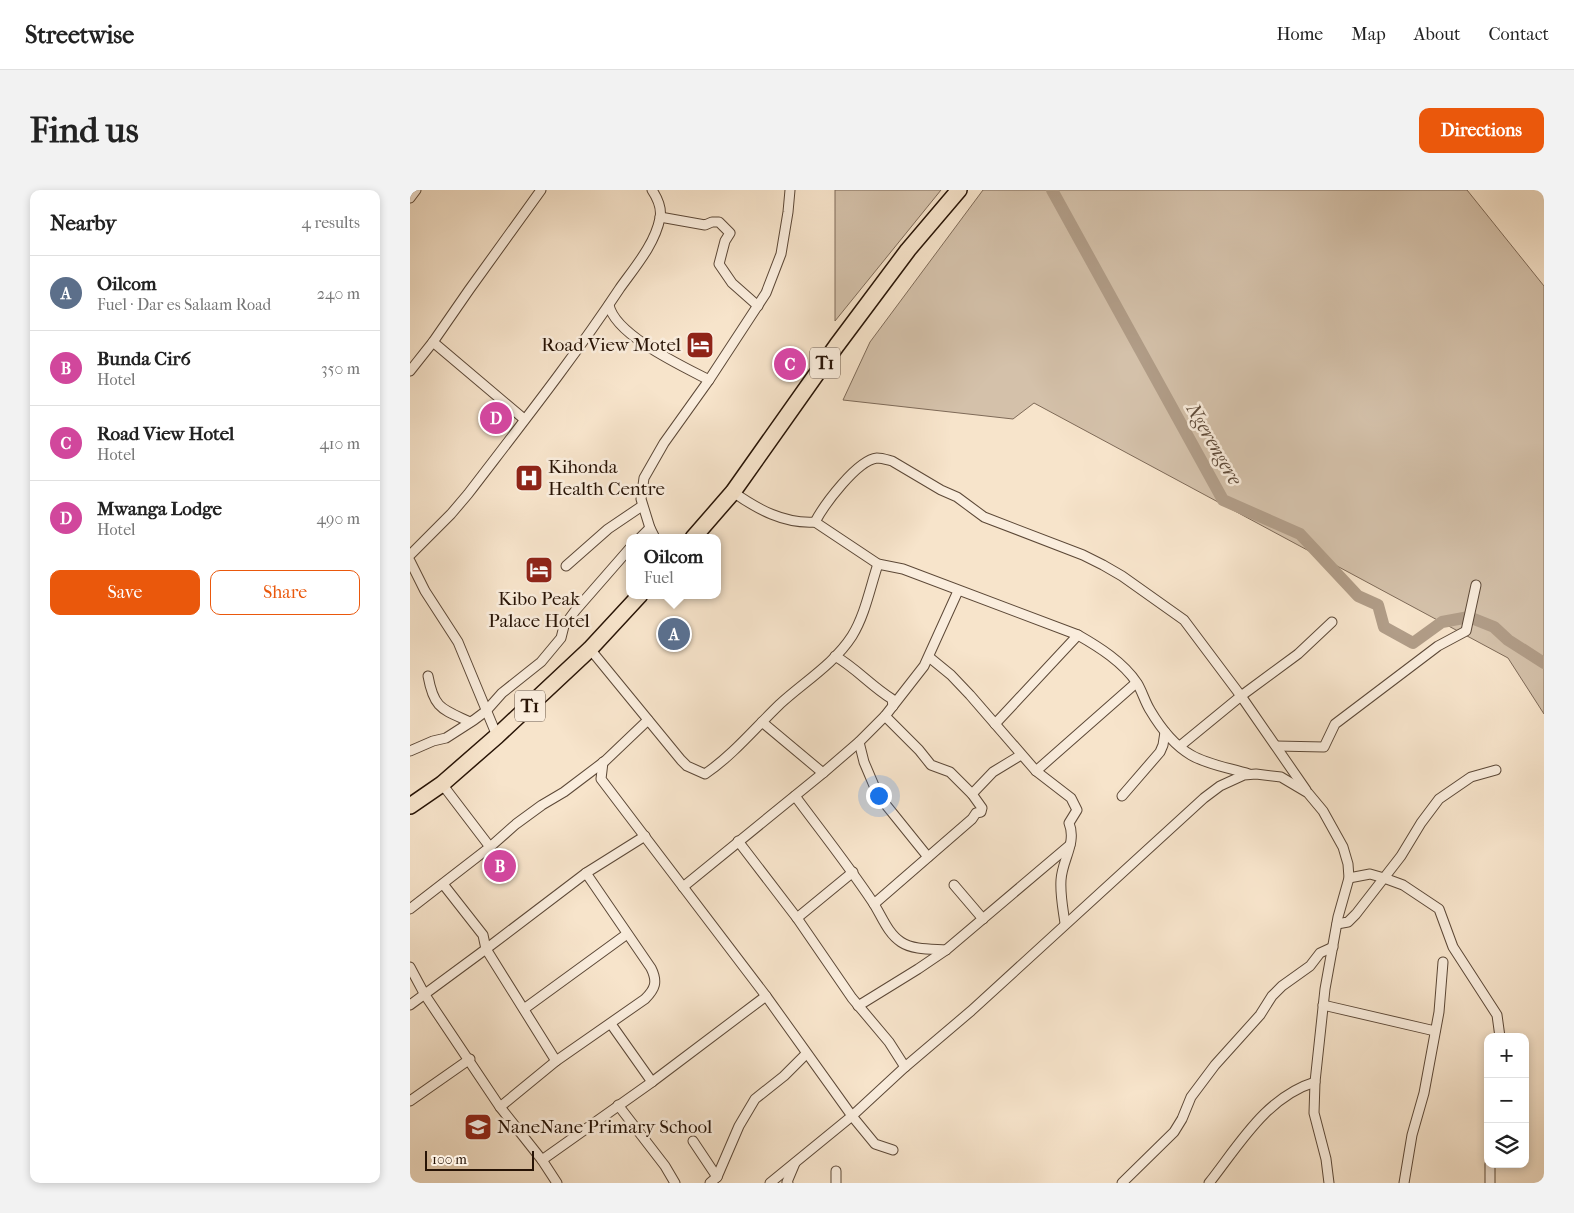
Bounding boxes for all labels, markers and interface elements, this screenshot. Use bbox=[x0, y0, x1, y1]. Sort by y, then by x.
text: Streetwise bbox=[25, 21, 134, 49]
text: Home bbox=[1276, 24, 1323, 45]
text: Map bbox=[1351, 24, 1386, 45]
text: About bbox=[1414, 24, 1460, 45]
text: Contact bbox=[1488, 24, 1549, 45]
button: Directions bbox=[1419, 108, 1544, 153]
text: Find us bbox=[30, 110, 139, 151]
text: Nearby bbox=[50, 211, 116, 235]
text: 4 results bbox=[302, 213, 360, 232]
text: Oilcom bbox=[97, 273, 157, 295]
text: A bbox=[61, 284, 71, 303]
text: 240 m bbox=[317, 284, 360, 303]
text: Fuel · Dar es Salaam Road bbox=[97, 295, 271, 314]
hotel icon: Road View Motel bbox=[685, 330, 715, 360]
place label: Road View Motel bbox=[541, 334, 681, 356]
pin: C bbox=[774, 345, 806, 383]
text: Bunda Cir6 bbox=[97, 348, 191, 370]
road number: T1 bbox=[810, 348, 840, 378]
text: B bbox=[61, 359, 71, 378]
text: 350 m bbox=[321, 359, 360, 378]
text: Hotel bbox=[97, 370, 135, 389]
water label: Ngerengere bbox=[1181, 398, 1247, 490]
pin: D bbox=[480, 399, 512, 437]
text: Road View Hotel bbox=[97, 423, 234, 445]
text: C bbox=[61, 434, 71, 453]
text: 410 m bbox=[319, 434, 360, 453]
text: Hotel bbox=[97, 445, 135, 464]
place label: Kihonda Health Centre bbox=[548, 456, 665, 500]
hospital icon: Kihonda Health Centre bbox=[514, 463, 544, 493]
text: Mwanga Lodge bbox=[97, 498, 222, 520]
text: D bbox=[60, 509, 72, 528]
text: 490 m bbox=[317, 509, 360, 528]
text: Hotel bbox=[97, 520, 135, 539]
popup bbox=[626, 534, 721, 599]
text: Oilcom bbox=[644, 546, 703, 568]
hotel icon: Kibo Peak Palace Hotel bbox=[524, 555, 554, 585]
text: Fuel bbox=[644, 568, 674, 587]
button: Save bbox=[50, 570, 200, 615]
button: Share bbox=[210, 570, 360, 615]
place label: Kibo Peak Palace Hotel bbox=[488, 588, 590, 632]
pin: A bbox=[658, 615, 690, 653]
road number: T1 bbox=[515, 691, 545, 722]
your location bbox=[866, 783, 892, 809]
pin: B bbox=[484, 847, 516, 885]
map controls bbox=[1484, 1033, 1529, 1168]
button: + bbox=[1484, 1033, 1529, 1078]
button: − bbox=[1484, 1078, 1529, 1123]
school or university icon: NaneNane Primary School bbox=[463, 1112, 493, 1142]
place label: NaneNane Primary School bbox=[497, 1116, 712, 1138]
button: layers bbox=[1484, 1123, 1529, 1168]
scale bar bbox=[425, 1148, 534, 1171]
text: 100 m bbox=[432, 1151, 467, 1168]

